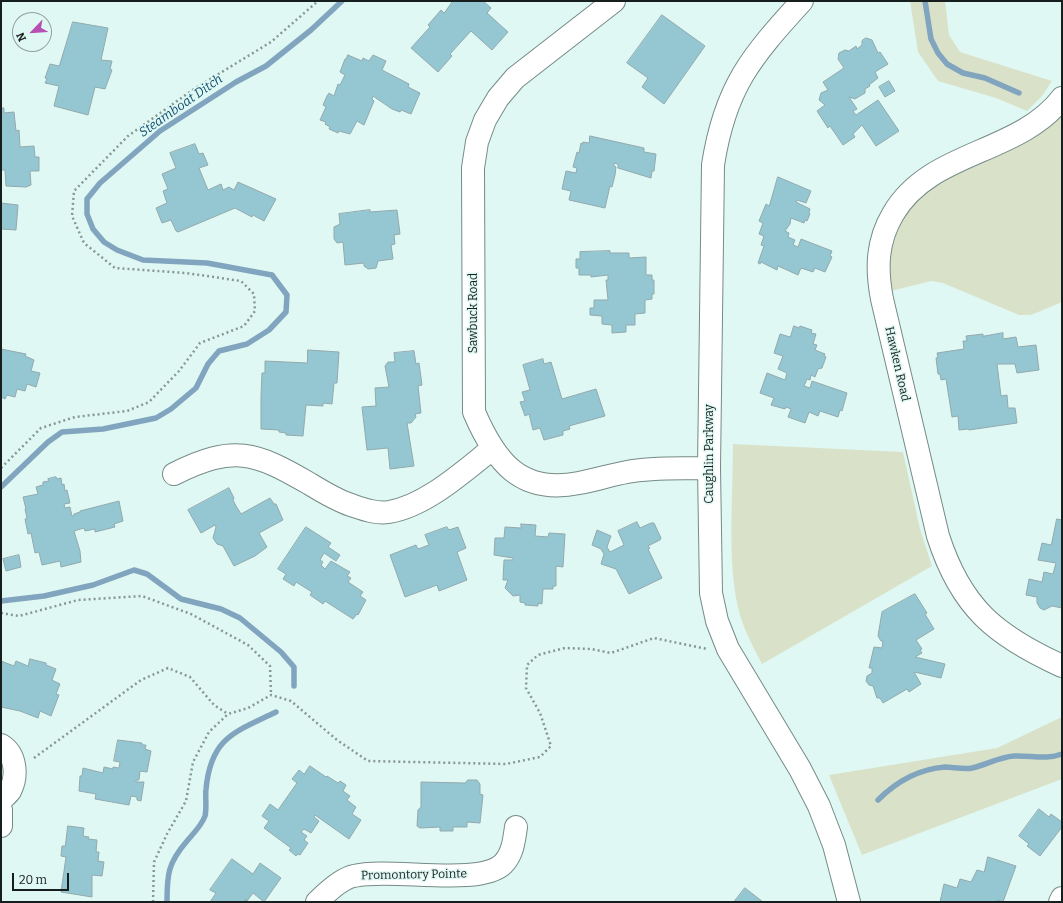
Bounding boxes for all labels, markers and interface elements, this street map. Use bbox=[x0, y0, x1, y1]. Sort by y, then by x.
north arrow bbox=[12, 12, 52, 52]
text: N bbox=[14, 30, 29, 43]
water label: Steamboat Ditch bbox=[136, 71, 226, 141]
street label: Sawbuck Road bbox=[467, 273, 481, 353]
street label: Hawken Road bbox=[881, 325, 913, 403]
street label: Caughlin Parkway bbox=[703, 404, 717, 504]
scale bar bbox=[14, 865, 71, 891]
street label: Promontory Pointe bbox=[361, 867, 467, 883]
text: 20 m bbox=[19, 873, 47, 887]

